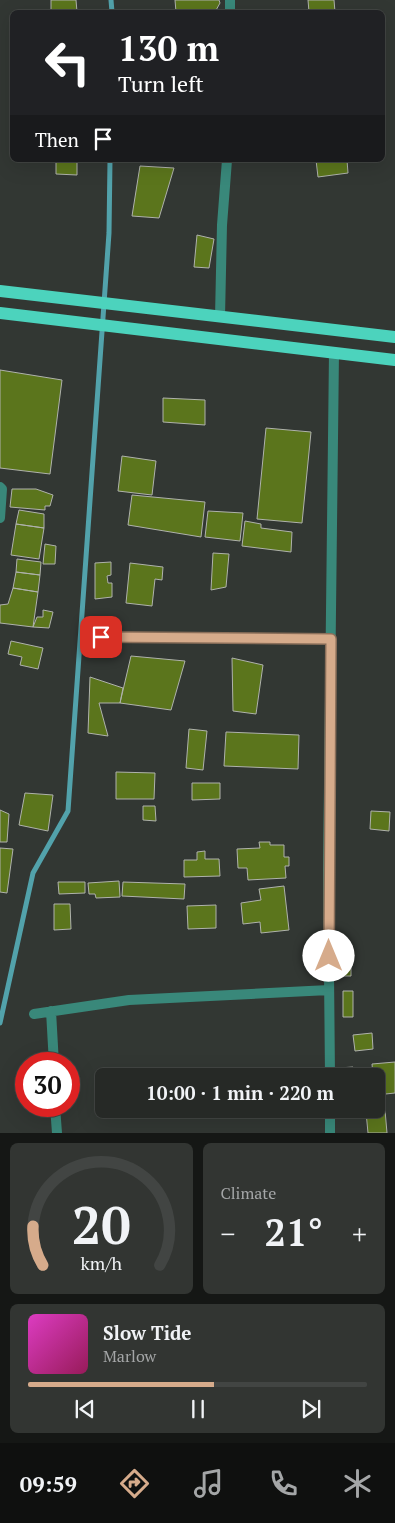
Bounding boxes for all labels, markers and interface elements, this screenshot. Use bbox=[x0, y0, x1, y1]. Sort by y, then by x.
text: 130 m bbox=[118, 25, 219, 71]
icon: left bbox=[35, 30, 100, 95]
text: Turn left bbox=[118, 69, 204, 98]
icon: arrive bbox=[89, 125, 117, 153]
text: Then bbox=[35, 127, 79, 152]
pin bbox=[80, 616, 122, 658]
icon: arrive bbox=[87, 623, 115, 651]
position arrow bbox=[302, 929, 354, 981]
speed limit sign: 30 bbox=[15, 1052, 80, 1117]
text: 10:00 · 1 min · 220 m bbox=[146, 1080, 334, 1105]
text: Climate bbox=[221, 1182, 276, 1204]
text: 20 bbox=[72, 1190, 131, 1259]
text: 21° bbox=[264, 1207, 323, 1257]
text: − bbox=[221, 1215, 235, 1252]
text: + bbox=[352, 1215, 367, 1252]
text: km/h bbox=[81, 1251, 122, 1275]
text: Slow Tide bbox=[103, 1320, 192, 1345]
text: Marlow bbox=[103, 1345, 156, 1367]
icon: previous bbox=[71, 1395, 99, 1423]
icon: pause bbox=[184, 1395, 212, 1423]
icon: next bbox=[297, 1395, 325, 1423]
icon: directions bbox=[117, 1466, 152, 1501]
icon: music bbox=[191, 1466, 226, 1501]
icon: phone bbox=[266, 1466, 301, 1501]
icon: climate bbox=[340, 1466, 375, 1501]
text: 09:59 bbox=[20, 1469, 77, 1498]

